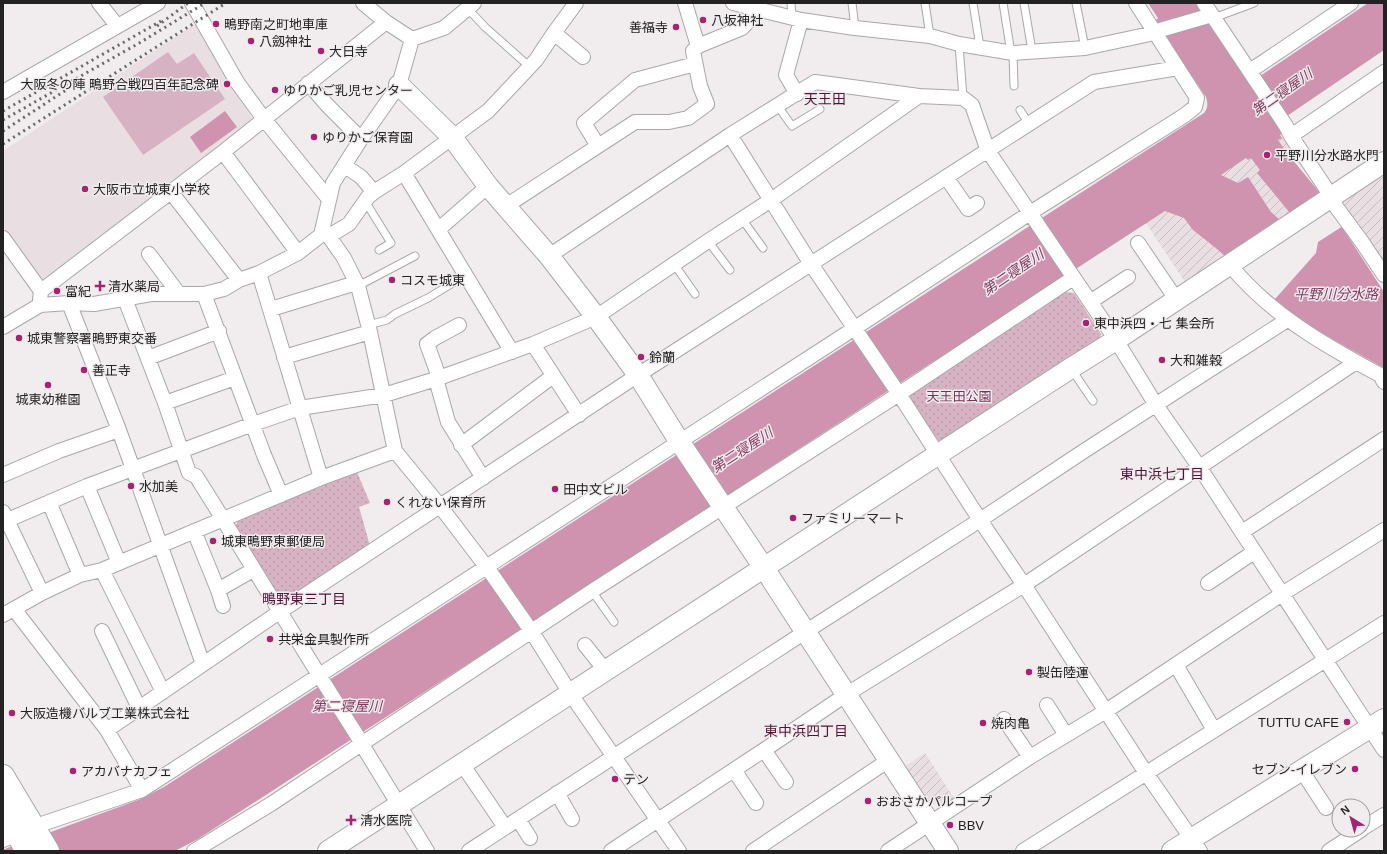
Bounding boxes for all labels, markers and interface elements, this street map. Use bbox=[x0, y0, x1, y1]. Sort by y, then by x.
place label: 八坂神社 bbox=[711, 13, 763, 28]
marker: 八坂神社 bbox=[698, 15, 708, 25]
place label: 鴫野南之町地車庫 bbox=[224, 17, 328, 32]
marker: 鴫野南之町地車庫 bbox=[211, 19, 221, 29]
place label: 善福寺 bbox=[629, 20, 668, 35]
marker: 善福寺 bbox=[671, 22, 681, 32]
place label: 八劔神社 bbox=[259, 34, 311, 49]
marker: 八劔神社 bbox=[246, 36, 256, 46]
place label: 大日寺 bbox=[329, 44, 368, 59]
marker: 大日寺 bbox=[316, 46, 326, 56]
water label: 第二寝屋川 bbox=[1249, 64, 1317, 119]
place label: 大阪冬の陣 鴫野合戦四百年記念碑 bbox=[20, 77, 219, 92]
marker: 大阪冬の陣 鴫野合戦四百年記念碑 bbox=[222, 79, 232, 89]
place label: ゆりかご乳児センター bbox=[283, 83, 413, 98]
marker: ゆりかご乳児センター bbox=[270, 85, 280, 95]
district label: 天王田 bbox=[804, 91, 846, 107]
place label: ゆりかご保育園 bbox=[322, 130, 413, 145]
marker: ゆりかご保育園 bbox=[309, 132, 319, 142]
place label: 平野川分水路水門 bbox=[1275, 148, 1379, 163]
marker: 平野川分水路水門 bbox=[1262, 150, 1272, 160]
place label: 大阪市立城東小学校 bbox=[93, 182, 210, 197]
marker: 大阪市立城東小学校 bbox=[80, 184, 90, 194]
water label: 第二寝屋川 bbox=[980, 245, 1048, 298]
place label: コスモ城東 bbox=[400, 273, 465, 288]
marker: コスモ城東 bbox=[387, 275, 397, 285]
place label: 清水薬局 bbox=[108, 279, 160, 294]
marker: 清水薬局 bbox=[95, 281, 105, 291]
place label: 富紀 bbox=[65, 284, 91, 299]
marker: 富紀 bbox=[52, 286, 62, 296]
water label: 平野川分水路 bbox=[1294, 286, 1379, 302]
place label: 東中浜四・七 集会所 bbox=[1094, 316, 1215, 331]
marker: 東中浜四・七 集会所 bbox=[1081, 318, 1091, 328]
place label: 城東警察署鴫野東交番 bbox=[27, 331, 157, 346]
marker: 城東警察署鴫野東交番 bbox=[14, 333, 24, 343]
place label: 鈴蘭 bbox=[649, 350, 675, 365]
marker: 鈴蘭 bbox=[636, 352, 646, 362]
place label: 大和雑穀 bbox=[1170, 353, 1222, 368]
marker: 大和雑穀 bbox=[1157, 355, 1167, 365]
place label: 善正寺 bbox=[92, 363, 131, 378]
marker: 善正寺 bbox=[79, 365, 89, 375]
marker: 城東幼稚園 bbox=[43, 380, 53, 390]
park label: 天王田公園 bbox=[926, 389, 992, 404]
place label: 城東幼稚園 bbox=[15, 392, 81, 407]
water label: 第二寝屋川 bbox=[708, 423, 777, 476]
district label: 東中浜七丁目 bbox=[1120, 466, 1204, 482]
place label: 水加美 bbox=[139, 479, 178, 494]
marker: 水加美 bbox=[126, 481, 136, 491]
place label: 田中文ビル bbox=[563, 482, 628, 497]
marker: 田中文ビル bbox=[550, 484, 560, 494]
place label: くれない保育所 bbox=[395, 495, 486, 510]
marker: くれない保育所 bbox=[382, 497, 392, 507]
place label: ファミリーマート bbox=[801, 511, 905, 526]
marker: ファミリーマート bbox=[788, 513, 798, 523]
place label: 城東鴫野東郵便局 bbox=[221, 534, 325, 549]
marker: 城東鴫野東郵便局 bbox=[208, 536, 218, 546]
district label: 鴫野東三丁目 bbox=[262, 591, 346, 607]
place label: 共栄金具製作所 bbox=[278, 632, 369, 647]
marker: 共栄金具製作所 bbox=[265, 634, 275, 644]
place label: 製缶陸運 bbox=[1037, 665, 1089, 680]
marker: 製缶陸運 bbox=[1024, 667, 1034, 677]
water label: 第二寝屋川 bbox=[312, 698, 384, 714]
place label: 大阪造機バルブ工業株式会社 bbox=[20, 706, 189, 721]
marker: 大阪造機バルブ工業株式会社 bbox=[7, 708, 17, 718]
place label: TUTTU CAFE bbox=[1258, 715, 1339, 730]
place label: 焼肉亀 bbox=[991, 716, 1030, 731]
marker: TUTTU CAFE bbox=[1342, 717, 1352, 727]
marker: 焼肉亀 bbox=[978, 718, 988, 728]
district label: 東中浜四丁目 bbox=[764, 723, 848, 739]
place label: セブン-イレブン bbox=[1252, 762, 1347, 777]
place label: アカバナカフェ bbox=[81, 764, 172, 779]
marker: セブン-イレブン bbox=[1350, 764, 1360, 774]
marker: アカバナカフェ bbox=[68, 766, 78, 776]
place label: テン bbox=[623, 772, 649, 787]
marker: テン bbox=[610, 774, 620, 784]
place label: おおさかパルコープ bbox=[876, 794, 992, 809]
marker: おおさかパルコープ bbox=[863, 796, 873, 806]
north arrow bbox=[1331, 798, 1371, 838]
text: N bbox=[1338, 803, 1352, 817]
place label: 清水医院 bbox=[360, 813, 412, 828]
marker: 清水医院 bbox=[345, 814, 357, 826]
place label: BBV bbox=[958, 818, 984, 833]
marker: BBV bbox=[945, 820, 955, 830]

